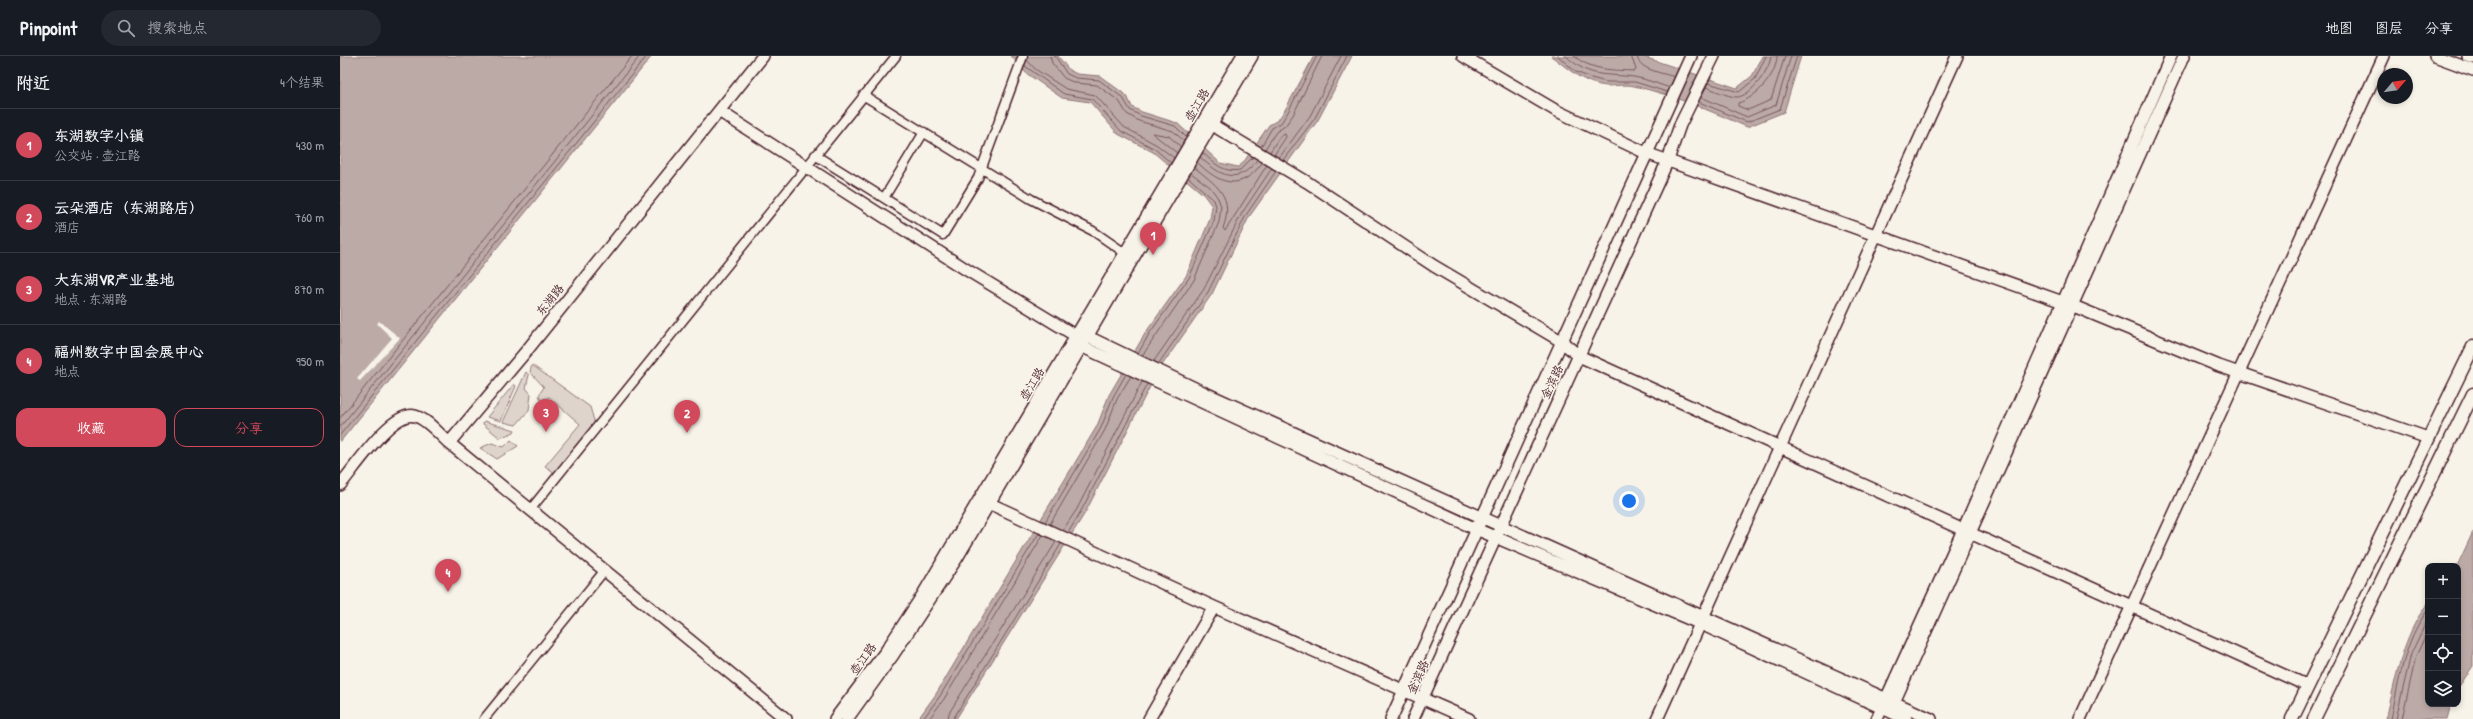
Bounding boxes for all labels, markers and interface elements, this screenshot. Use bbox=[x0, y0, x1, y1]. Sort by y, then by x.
search box bbox=[101, 10, 381, 46]
text: Pinpoint bbox=[20, 15, 77, 41]
icon: search bbox=[115, 17, 137, 39]
text: 搜索地点 bbox=[147, 17, 207, 38]
text: 地图 bbox=[2325, 18, 2353, 37]
text: 图层 bbox=[2375, 18, 2403, 37]
text: 分享 bbox=[2425, 18, 2453, 37]
north arrow bbox=[2377, 68, 2413, 104]
text: 附近 bbox=[16, 71, 50, 94]
text: 4个结果 bbox=[280, 73, 324, 91]
street label: 壶江路 bbox=[1180, 85, 1213, 125]
text: 东湖数字小镇 bbox=[54, 125, 144, 146]
text: 1 bbox=[27, 136, 31, 154]
text: 430 m bbox=[296, 136, 324, 154]
text: 公交站 · 壶江路 bbox=[54, 146, 141, 164]
text: 云朵酒店（东湖路店） bbox=[54, 197, 204, 218]
text: 2 bbox=[26, 208, 32, 226]
text: 760 m bbox=[295, 208, 324, 226]
text: 酒店 bbox=[54, 218, 80, 236]
pin: 1 bbox=[1140, 222, 1166, 255]
text: 大东湖VR产业基地 bbox=[54, 269, 174, 290]
text: 3 bbox=[26, 280, 32, 298]
text: 870 m bbox=[294, 280, 324, 298]
street label: 东湖路 bbox=[532, 280, 568, 319]
text: 地点 · 东湖路 bbox=[54, 290, 128, 308]
text: 福州数字中国会展中心 bbox=[54, 341, 204, 362]
text: 4 bbox=[27, 352, 31, 370]
text: 950 m bbox=[296, 352, 324, 370]
text: 地点 bbox=[54, 362, 80, 380]
street label: 金滨路 bbox=[1536, 362, 1567, 402]
street label: 壶江路 bbox=[1015, 364, 1048, 404]
pin: 3 bbox=[533, 399, 559, 432]
pin: 2 bbox=[674, 400, 700, 433]
button: 收藏 bbox=[16, 408, 166, 447]
button: 分享 bbox=[174, 408, 324, 447]
your location bbox=[1619, 491, 1639, 511]
pin: 4 bbox=[435, 559, 461, 592]
map controls bbox=[2425, 563, 2461, 707]
button: + bbox=[2425, 563, 2461, 599]
button: − bbox=[2425, 599, 2461, 635]
button: locate bbox=[2425, 635, 2461, 671]
street label: 壶江路 bbox=[845, 639, 880, 678]
street label: 金滨路 bbox=[1402, 657, 1433, 697]
button: layers bbox=[2425, 671, 2461, 707]

